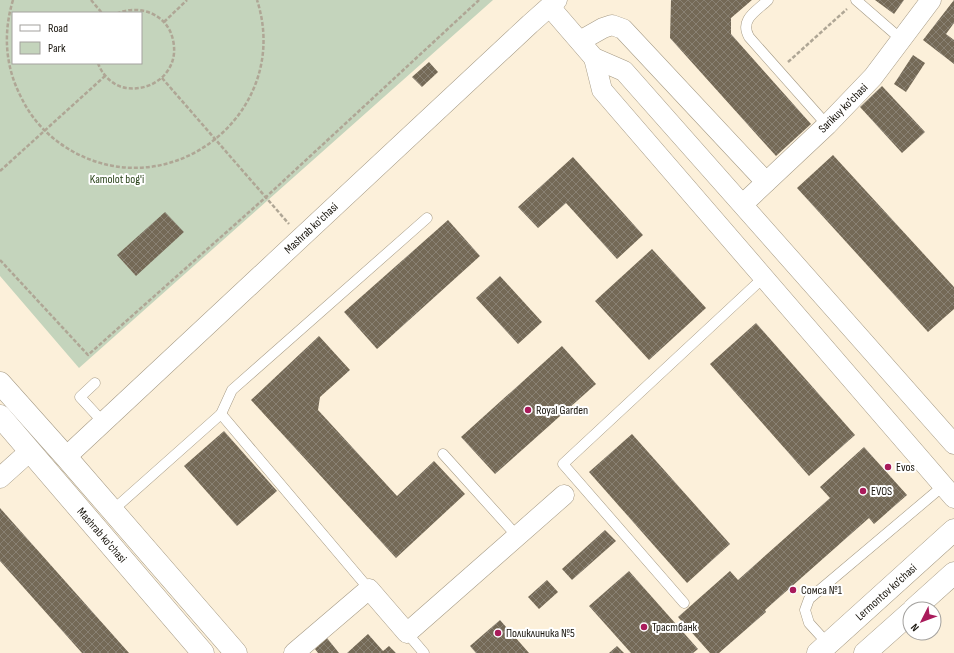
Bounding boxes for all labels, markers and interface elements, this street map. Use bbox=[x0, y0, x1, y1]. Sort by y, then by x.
legend bbox=[12, 12, 142, 64]
text: Road bbox=[48, 21, 68, 36]
text: Park bbox=[48, 41, 66, 56]
street label: Sarikuy ko'chasi bbox=[815, 80, 871, 136]
park label: Kamolot bog'i bbox=[90, 172, 144, 187]
street label: Mashrab ko'chasi bbox=[281, 200, 341, 257]
place label: Royal Garden bbox=[536, 403, 588, 418]
marker: Royal Garden bbox=[523, 405, 533, 415]
place label: Evos bbox=[896, 460, 915, 475]
marker: Evos bbox=[883, 462, 893, 472]
place label: EVOS bbox=[871, 484, 892, 499]
marker: EVOS bbox=[858, 486, 868, 496]
street label: Mashrab ko'chasi bbox=[74, 505, 130, 566]
street label: Lermontov ko’chasi bbox=[853, 561, 920, 624]
place label: Сомса №1 bbox=[801, 583, 843, 598]
marker: Сомса №1 bbox=[788, 585, 798, 595]
north arrow bbox=[902, 601, 942, 641]
place label: Трастбанк bbox=[652, 620, 698, 635]
text: N bbox=[908, 621, 922, 634]
marker: Трастбанк bbox=[639, 622, 649, 632]
place label: Поликлиника №5 bbox=[506, 626, 575, 641]
marker: Поликлиника №5 bbox=[493, 628, 503, 638]

